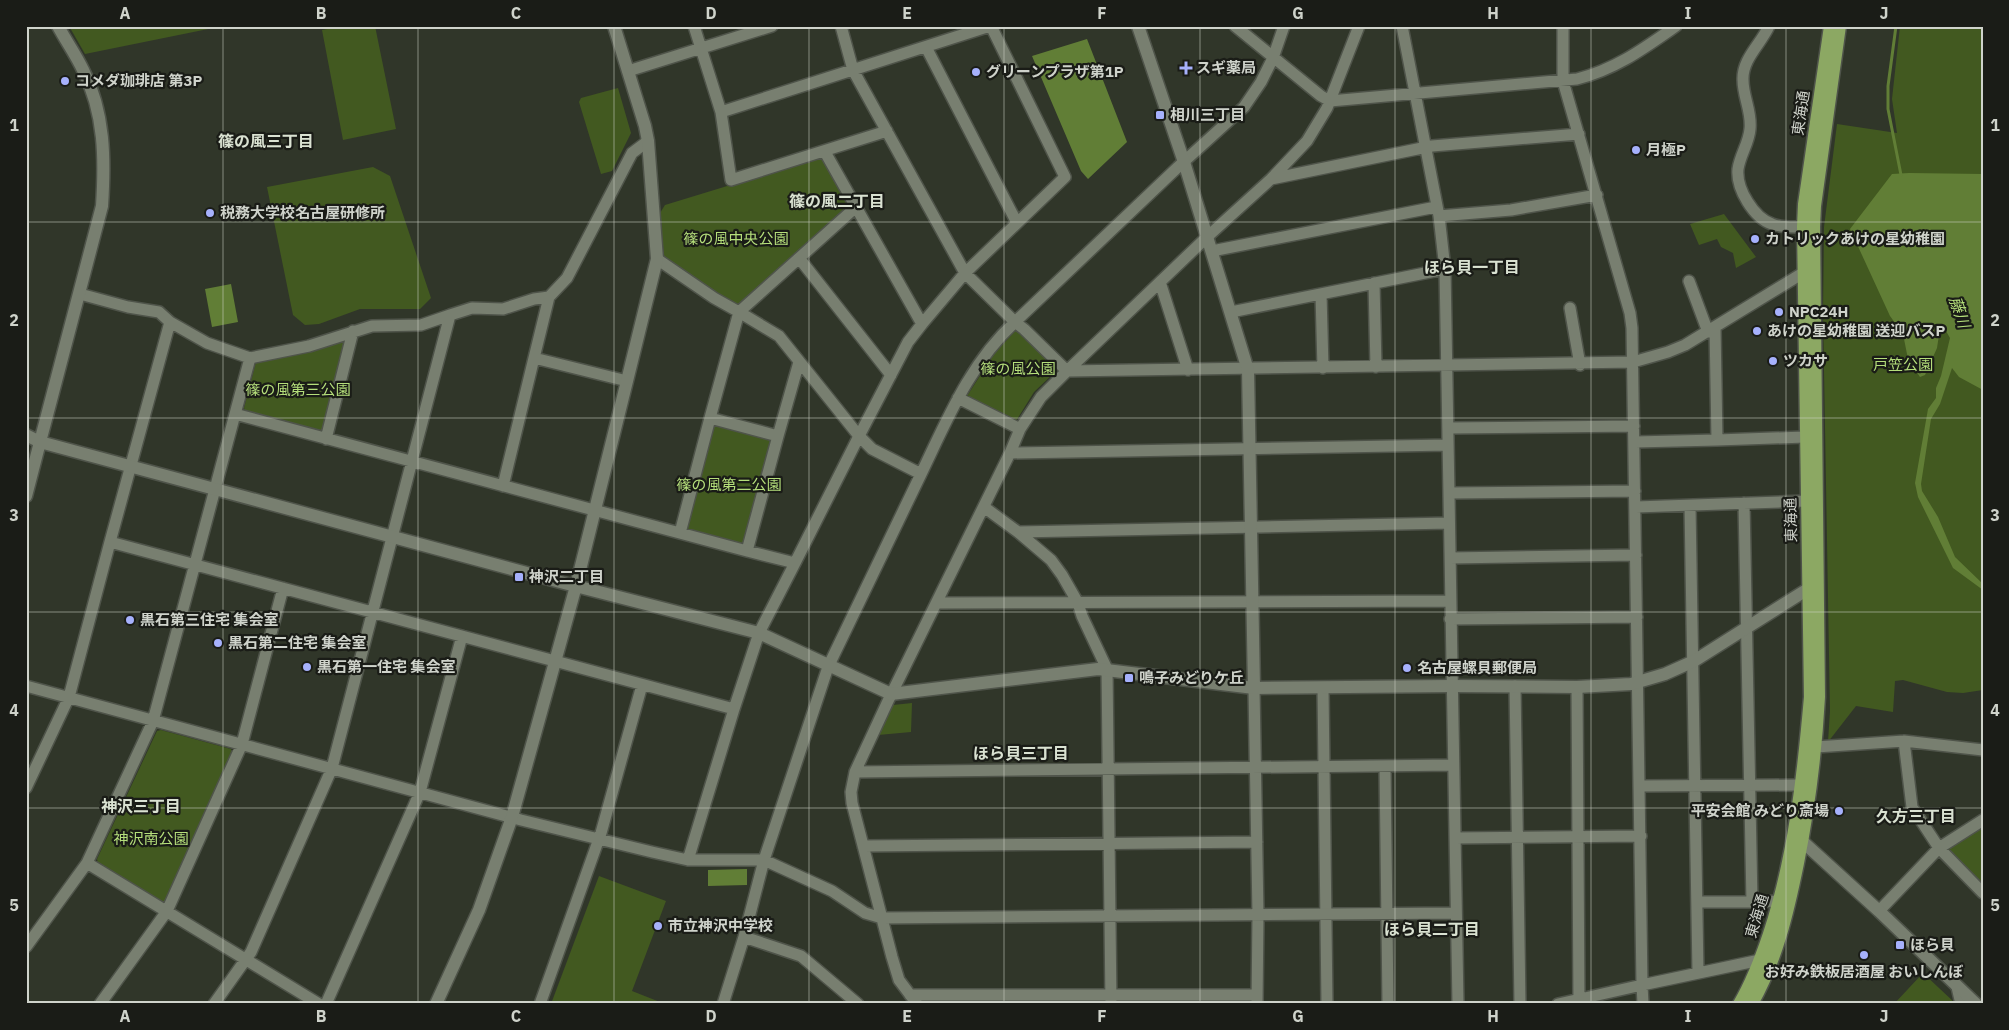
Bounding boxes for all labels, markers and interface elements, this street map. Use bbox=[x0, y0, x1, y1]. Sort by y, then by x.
text: A bbox=[120, 3, 131, 23]
text: B bbox=[316, 3, 327, 23]
text: C bbox=[511, 3, 521, 23]
text: D bbox=[705, 3, 717, 23]
text: E bbox=[902, 3, 912, 23]
text: F bbox=[1097, 3, 1107, 23]
text: G bbox=[1292, 3, 1304, 23]
text: H bbox=[1487, 3, 1499, 23]
text: I bbox=[1685, 3, 1692, 23]
text: J bbox=[1880, 3, 1888, 23]
place label: スギ薬局 bbox=[1196, 58, 1256, 77]
place label: グリーンプラザ第1P bbox=[986, 62, 1124, 81]
marker: スギ薬局 bbox=[1180, 62, 1192, 74]
marker: グリーンプラザ第1P bbox=[970, 66, 982, 78]
place label: コメダ珈琲店 第3P bbox=[75, 71, 203, 90]
marker: コメダ珈琲店 第3P bbox=[59, 75, 71, 87]
street label: 東海通 bbox=[1788, 89, 1813, 137]
place label: 相川三丁目 bbox=[1170, 105, 1245, 124]
marker: 相川三丁目 bbox=[1154, 109, 1166, 121]
text: 1 bbox=[9, 115, 19, 135]
text: 1 bbox=[1990, 115, 2000, 135]
district label: 篠の風三丁目 bbox=[218, 131, 314, 151]
place label: 月極P bbox=[1646, 140, 1686, 159]
marker: 月極P bbox=[1630, 144, 1642, 156]
district label: 篠の風二丁目 bbox=[789, 191, 885, 211]
place label: 税務大学校名古屋研修所 bbox=[220, 203, 385, 222]
marker: 税務大学校名古屋研修所 bbox=[204, 207, 216, 219]
park label: 篠の風中央公園 bbox=[683, 229, 789, 248]
place label: カトリックあけの星幼稚園 bbox=[1765, 229, 1945, 248]
marker: カトリックあけの星幼稚園 bbox=[1749, 233, 1761, 245]
district label: ほら貝一丁目 bbox=[1424, 257, 1520, 277]
water label: 藤川 bbox=[1945, 294, 1975, 332]
place label: NPC24H bbox=[1789, 302, 1848, 321]
marker: NPC24H bbox=[1773, 306, 1785, 318]
text: 2 bbox=[9, 310, 19, 330]
text: 2 bbox=[1990, 310, 2000, 330]
place label: あけの星幼稚園 送迎バスP bbox=[1767, 321, 1946, 340]
marker: あけの星幼稚園 送迎バスP bbox=[1751, 325, 1763, 337]
place label: ツカサ bbox=[1783, 351, 1828, 370]
marker: ツカサ bbox=[1767, 355, 1779, 367]
park label: 戸笠公園 bbox=[1873, 355, 1933, 374]
park label: 篠の風公園 bbox=[980, 359, 1056, 378]
park label: 篠の風第三公園 bbox=[245, 380, 351, 399]
park label: 篠の風第二公園 bbox=[676, 475, 782, 494]
street label: 東海通 bbox=[1781, 497, 1800, 543]
text: 3 bbox=[9, 505, 19, 525]
text: 3 bbox=[1990, 505, 2000, 525]
place label: 神沢二丁目 bbox=[528, 567, 604, 586]
marker: 神沢二丁目 bbox=[513, 571, 525, 583]
place label: 黒石第三住宅 集会室 bbox=[140, 610, 279, 629]
marker: 黒石第三住宅 集会室 bbox=[124, 614, 136, 626]
place label: 黒石第二住宅 集会室 bbox=[228, 633, 367, 652]
marker: 黒石第二住宅 集会室 bbox=[212, 637, 224, 649]
place label: 黒石第一住宅 集会室 bbox=[317, 657, 456, 676]
place label: 名古屋螺貝郵便局 bbox=[1417, 658, 1537, 677]
marker: 黒石第一住宅 集会室 bbox=[301, 661, 313, 673]
marker: 名古屋螺貝郵便局 bbox=[1401, 662, 1413, 674]
place label: 鳴子みどりケ丘 bbox=[1139, 668, 1244, 687]
marker: 鳴子みどりケ丘 bbox=[1123, 672, 1135, 684]
text: 4 bbox=[9, 700, 19, 720]
text: 4 bbox=[1990, 700, 2000, 720]
district label: ほら貝三丁目 bbox=[973, 743, 1069, 763]
district label: 神沢三丁目 bbox=[101, 796, 181, 816]
place label: 平安会館 みどり斎場 bbox=[1690, 801, 1829, 820]
marker: 平安会館 みどり斎場 bbox=[1833, 805, 1845, 817]
district label: 久方三丁目 bbox=[1876, 806, 1956, 826]
park label: 神沢南公園 bbox=[113, 829, 189, 848]
street label: 東海通 bbox=[1741, 892, 1772, 940]
text: 5 bbox=[9, 895, 19, 915]
text: 5 bbox=[1990, 895, 2000, 915]
place label: 市立神沢中学校 bbox=[668, 916, 773, 935]
district label: ほら貝二丁目 bbox=[1384, 919, 1480, 939]
marker: 市立神沢中学校 bbox=[652, 920, 664, 932]
place label: ほら貝 bbox=[1910, 935, 1955, 954]
marker: ほら貝 bbox=[1894, 939, 1906, 951]
marker: お好み鉄板居酒屋 おいしんぼ bbox=[1858, 949, 1870, 961]
place label: お好み鉄板居酒屋 おいしんぼ bbox=[1765, 962, 1963, 981]
text: A bbox=[120, 1006, 131, 1026]
text: B bbox=[316, 1006, 327, 1026]
text: C bbox=[511, 1006, 521, 1026]
text: D bbox=[705, 1006, 717, 1026]
text: E bbox=[902, 1006, 912, 1026]
text: F bbox=[1097, 1006, 1107, 1026]
text: G bbox=[1292, 1006, 1304, 1026]
text: H bbox=[1487, 1006, 1499, 1026]
text: I bbox=[1685, 1006, 1692, 1026]
text: J bbox=[1880, 1006, 1888, 1026]

